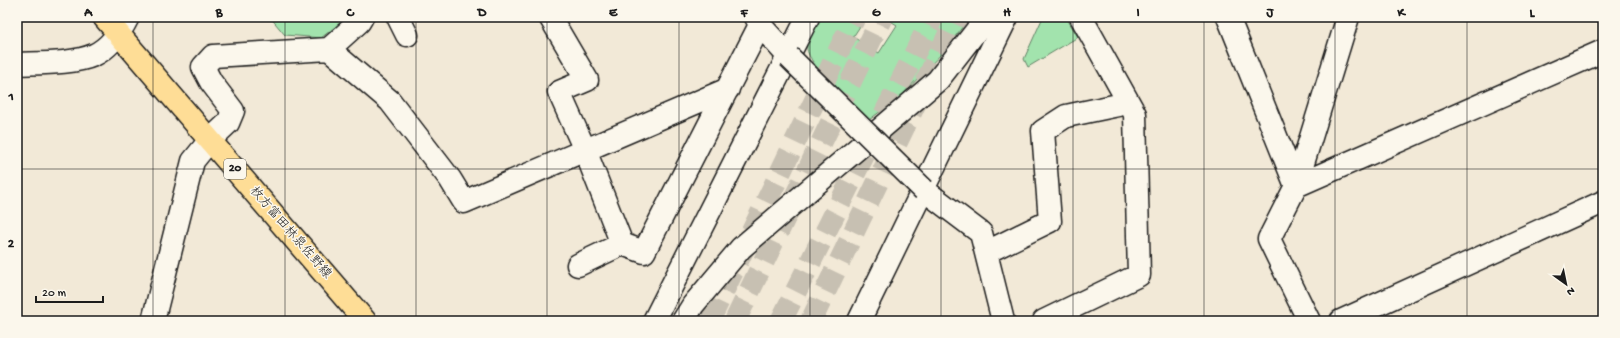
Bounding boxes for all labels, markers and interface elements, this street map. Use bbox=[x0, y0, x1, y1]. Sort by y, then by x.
text: A bbox=[83, 6, 93, 21]
text: B bbox=[215, 6, 224, 21]
text: C bbox=[345, 6, 355, 21]
text: D bbox=[477, 6, 487, 21]
text: E bbox=[609, 6, 618, 21]
text: F bbox=[740, 6, 749, 21]
text: G bbox=[872, 6, 881, 21]
text: H bbox=[1003, 6, 1011, 21]
text: I bbox=[1136, 6, 1140, 21]
text: J bbox=[1266, 6, 1275, 21]
text: K bbox=[1396, 6, 1406, 21]
text: L bbox=[1530, 6, 1536, 21]
text: 1 bbox=[7, 90, 14, 105]
road number: 20 bbox=[224, 159, 246, 179]
street label: 枚方富田林泉佐野線 bbox=[246, 183, 335, 283]
text: 2 bbox=[8, 237, 15, 252]
north arrow bbox=[1546, 264, 1586, 304]
scale bar bbox=[36, 278, 103, 304]
text: N bbox=[1564, 284, 1577, 298]
text: 20 m bbox=[42, 287, 67, 301]

